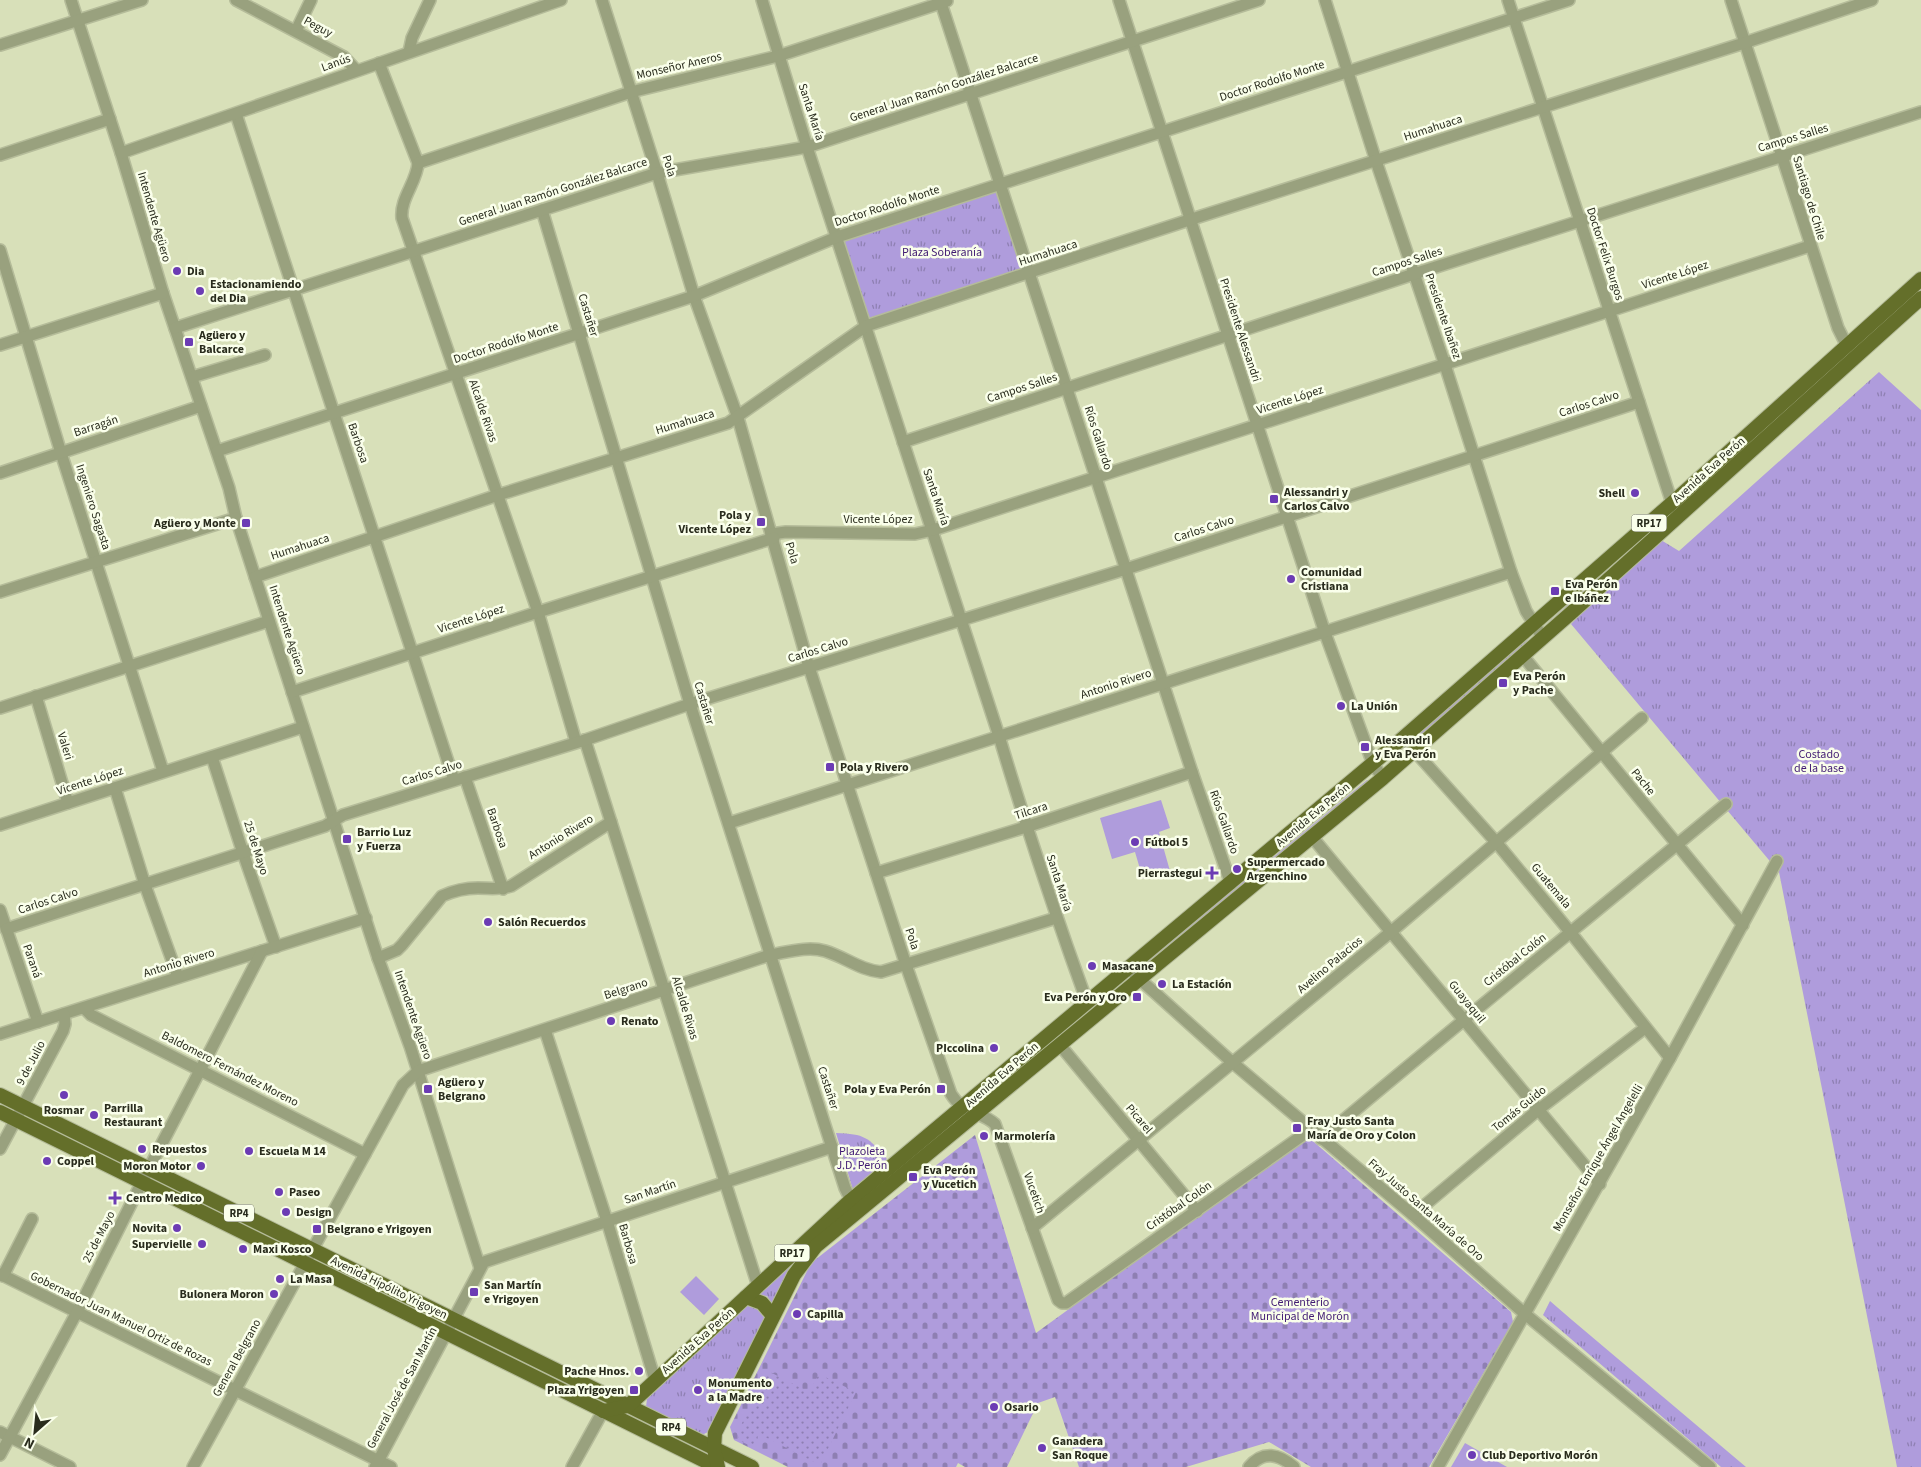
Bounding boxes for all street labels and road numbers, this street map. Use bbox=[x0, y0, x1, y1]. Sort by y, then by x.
street label: Peguy bbox=[301, 12, 336, 42]
street label: Monseñor Aneros bbox=[635, 48, 723, 84]
street label: General Juan Ramón González Balcarce bbox=[847, 49, 1041, 127]
street label: Lanús bbox=[319, 50, 353, 76]
street label: Doctor Rodolfo Monte bbox=[1217, 56, 1327, 106]
street label: Santa María bbox=[794, 81, 828, 143]
street label: Humahuaca bbox=[1401, 111, 1465, 145]
street label: Campos Salles bbox=[1756, 119, 1830, 157]
street label: General Juan Ramón González Balcarce bbox=[456, 153, 650, 231]
street label: Pola bbox=[658, 153, 680, 179]
street label: Santiago de Chile bbox=[1788, 154, 1830, 242]
street label: Intendente Agüero bbox=[133, 170, 175, 264]
street label: Doctor Rodolfo Monte bbox=[832, 181, 942, 231]
street label: Doctor Felix Burgos bbox=[1582, 205, 1628, 303]
street label: Humahuaca bbox=[1016, 236, 1080, 270]
street label: Campos Salles bbox=[1370, 243, 1444, 281]
street label: Vicente López bbox=[1640, 256, 1710, 294]
street label: Presidente Ibañez bbox=[1420, 271, 1466, 361]
street label: Presidente Alessandri bbox=[1215, 276, 1265, 384]
street label: Castañer bbox=[573, 291, 603, 339]
street label: Doctor Rodolfo Monte bbox=[451, 318, 561, 368]
street label: Campos Salles bbox=[985, 369, 1059, 407]
street label: Alcalde Rivas bbox=[464, 377, 502, 445]
street label: Vicente López bbox=[1255, 381, 1325, 419]
street label: Carlos Calvo bbox=[1557, 386, 1621, 422]
street label: Ríos Gallardo bbox=[1080, 404, 1116, 472]
street label: Humahuaca bbox=[653, 405, 717, 439]
street label: Barragán bbox=[72, 411, 120, 441]
street label: Barbosa bbox=[343, 421, 373, 465]
street label: Avenida Eva Perón bbox=[1669, 433, 1749, 507]
street label: Ingeniero Sagasta bbox=[71, 462, 115, 552]
street label: Santa María bbox=[918, 466, 954, 528]
street label: Vicente López bbox=[843, 511, 913, 528]
street label: Carlos Calvo bbox=[1172, 511, 1236, 547]
road number: RP17 bbox=[1632, 514, 1666, 532]
street label: Humahuaca bbox=[268, 530, 332, 564]
street label: Pola bbox=[781, 540, 803, 566]
street label: Intendente Agüero bbox=[265, 583, 309, 677]
street label: Vicente López bbox=[436, 600, 506, 638]
street label: Carlos Calvo bbox=[786, 633, 850, 667]
street label: Antonio Rivero bbox=[1078, 665, 1154, 703]
street label: Castañer bbox=[689, 679, 719, 727]
street label: Valeri bbox=[53, 730, 77, 762]
street label: Carlos Calvo bbox=[400, 756, 464, 790]
street label: Vicente López bbox=[55, 762, 125, 800]
street label: Pache bbox=[1627, 765, 1659, 799]
street label: Avenida Eva Perón bbox=[1272, 779, 1354, 851]
street label: Ríos Gallardo bbox=[1205, 788, 1243, 856]
street label: Tilcara bbox=[1012, 798, 1050, 824]
street label: Barbosa bbox=[482, 806, 512, 850]
street label: Antonio Rivero bbox=[525, 810, 597, 864]
street label: 25 de Mayo bbox=[239, 819, 273, 877]
street label: Santa María bbox=[1042, 852, 1076, 914]
street label: Guatemala bbox=[1527, 860, 1575, 912]
street label: Carlos Calvo bbox=[16, 883, 80, 919]
street label: Pola bbox=[900, 926, 924, 952]
street label: Cristóbal Colón bbox=[1480, 929, 1550, 991]
street label: Avelino Palacios bbox=[1294, 933, 1366, 997]
street label: Paraná bbox=[18, 942, 46, 980]
street label: Antonio Rivero bbox=[141, 944, 217, 982]
street label: Intendente Agüero bbox=[390, 968, 436, 1062]
street label: Belgrano bbox=[602, 974, 650, 1004]
street label: Alcalde Rivas bbox=[667, 974, 703, 1042]
street label: Guayaquil bbox=[1444, 977, 1490, 1027]
street label: Baldomero Fernández Moreno bbox=[159, 1027, 301, 1111]
street label: 9 de Julio bbox=[12, 1038, 50, 1088]
street label: Avenida Eva Perón bbox=[962, 1038, 1042, 1112]
street label: Castañer bbox=[813, 1064, 843, 1112]
street label: Monseñor Enrique Ángel Angelelli bbox=[1549, 1081, 1647, 1235]
street label: Tomás Guido bbox=[1488, 1082, 1550, 1136]
street label: Picarel bbox=[1121, 1100, 1157, 1138]
street label: Fray Justo Santa María de Oro bbox=[1364, 1155, 1488, 1265]
street label: Vucetich bbox=[1019, 1170, 1049, 1216]
street label: San Martín bbox=[622, 1175, 678, 1209]
street label: Cristóbal Colón bbox=[1143, 1177, 1215, 1235]
road number: RP4 bbox=[224, 1204, 254, 1222]
street label: 25 de Mayo bbox=[79, 1208, 119, 1266]
street label: Barbosa bbox=[614, 1222, 642, 1266]
road number: RP17 bbox=[774, 1244, 810, 1262]
street label: Avenida Hipólito Yrigoyen bbox=[328, 1252, 450, 1324]
street label: Gobernador Juan Manuel Ortiz de Rozas bbox=[27, 1267, 215, 1371]
street label: Avenida Eva Perón bbox=[658, 1304, 738, 1378]
street label: General Belgrano bbox=[209, 1316, 265, 1400]
street label: General José de San Martín bbox=[363, 1324, 441, 1452]
road number: RP4 bbox=[656, 1418, 686, 1435]

